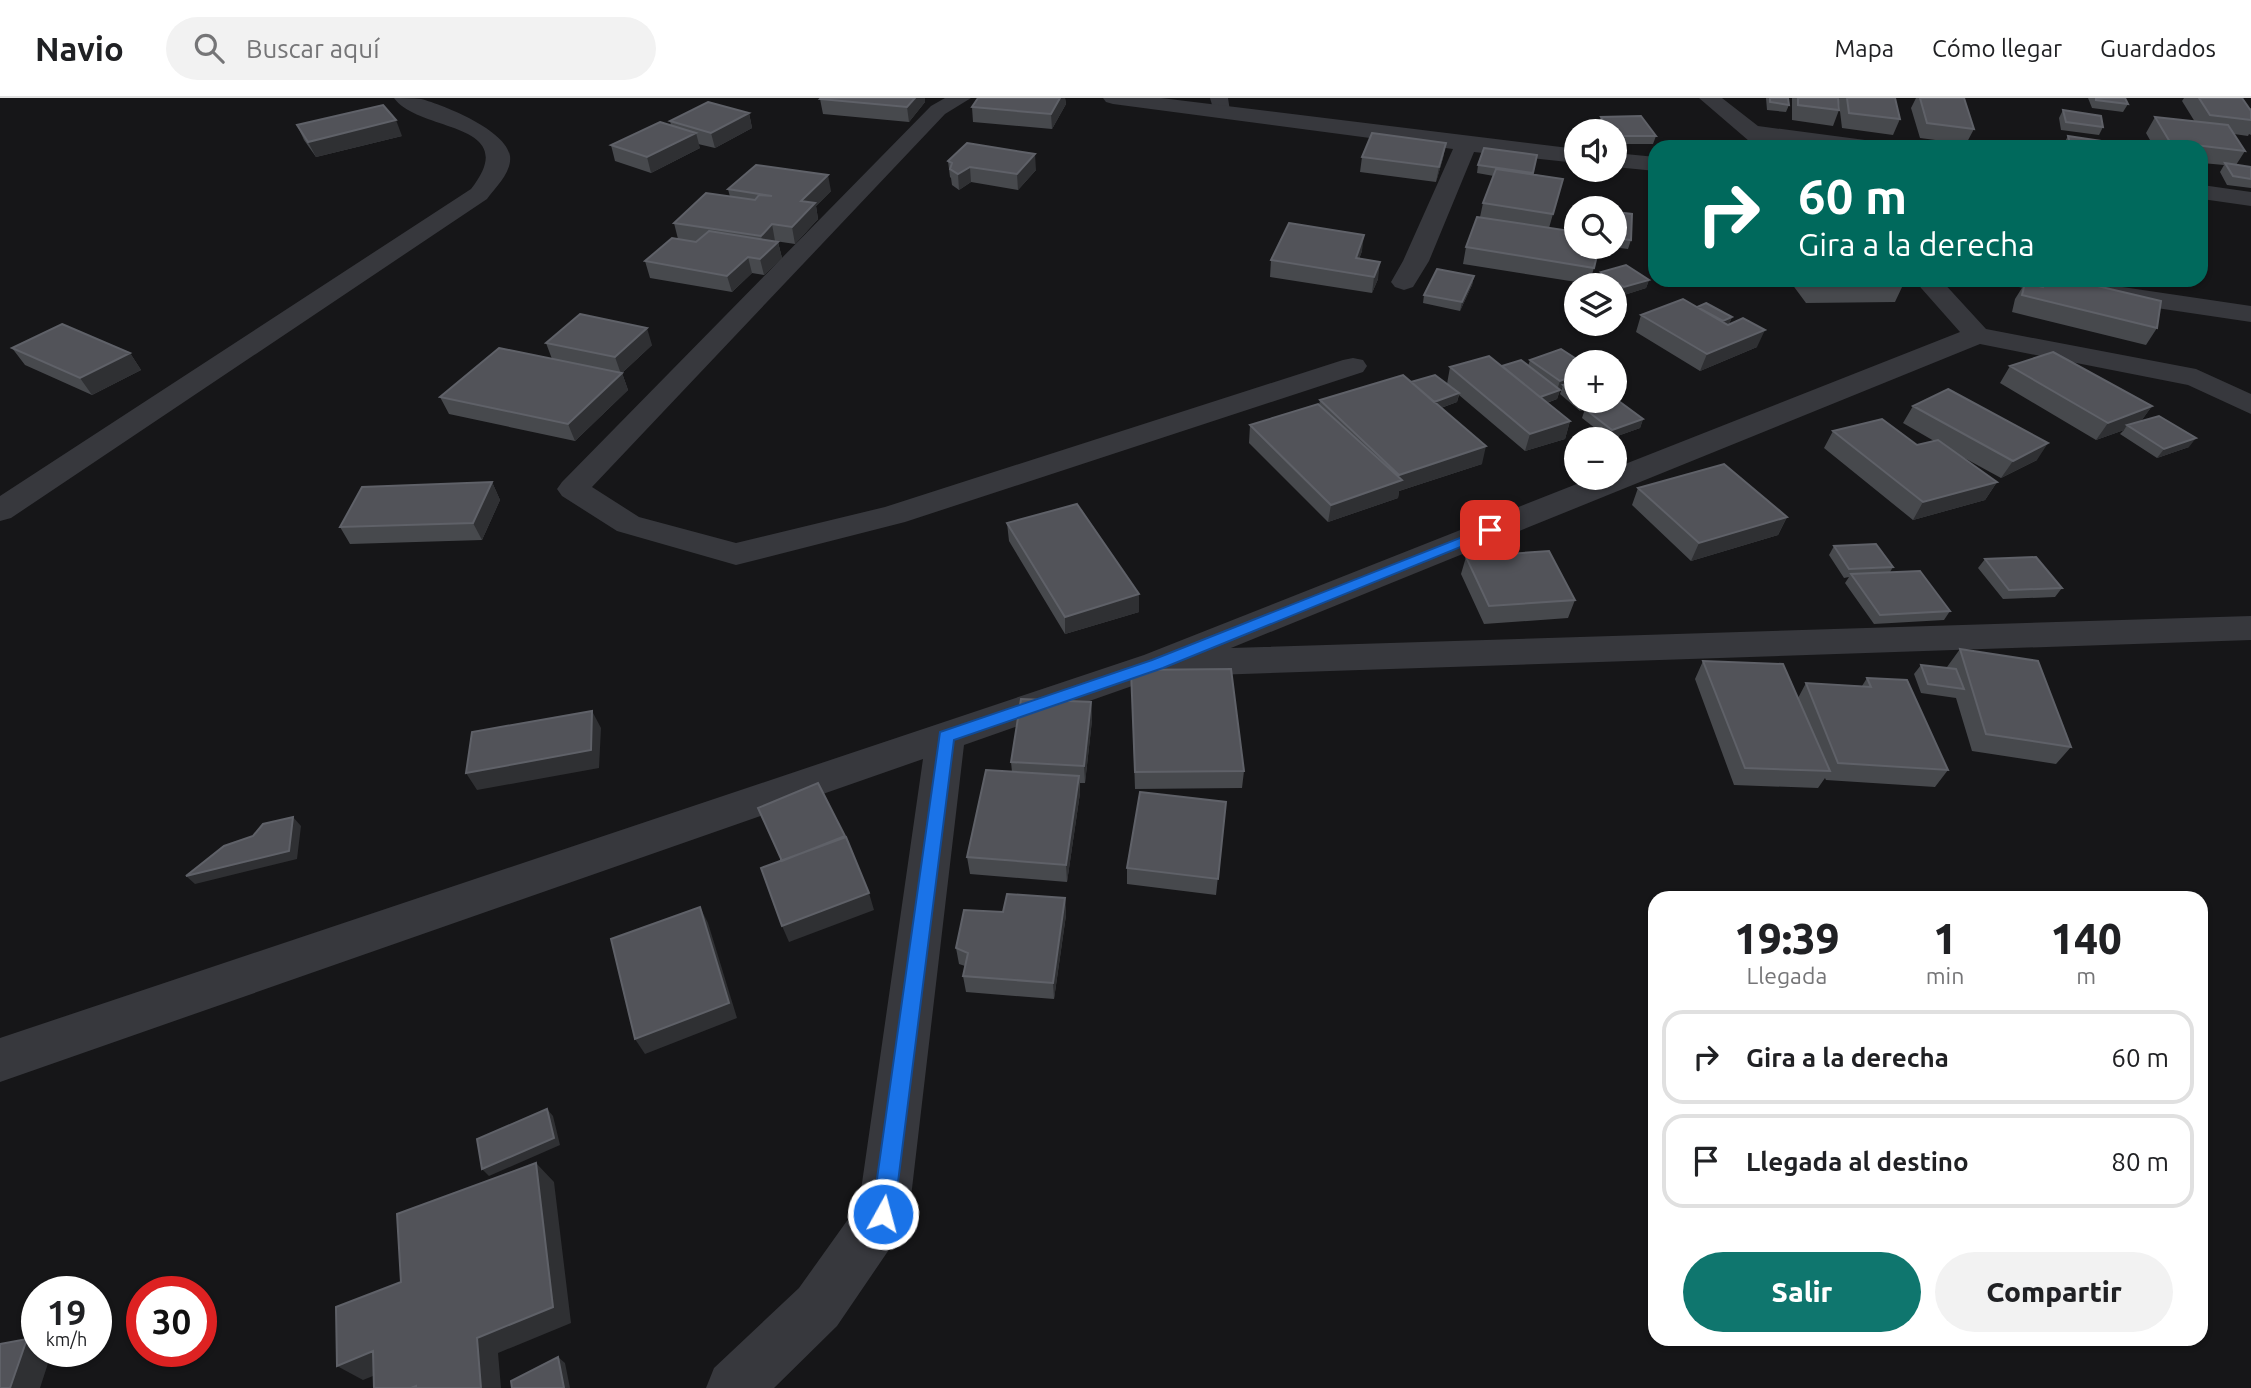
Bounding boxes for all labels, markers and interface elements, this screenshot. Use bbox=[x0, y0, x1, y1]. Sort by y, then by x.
search box bbox=[166, 17, 656, 80]
icon: search bbox=[190, 29, 228, 67]
text: Navio bbox=[35, 30, 124, 67]
text: Buscar aquí bbox=[246, 34, 379, 63]
text: Mapa bbox=[1834, 35, 1894, 62]
text: Cómo llegar bbox=[1932, 35, 2062, 62]
text: Guardados bbox=[2100, 35, 2216, 62]
map controls bbox=[1564, 119, 1627, 490]
button: sound bbox=[1564, 119, 1627, 182]
icon: right bbox=[1683, 168, 1774, 259]
text: 60 m bbox=[1798, 168, 1907, 223]
button: search bbox=[1564, 196, 1627, 259]
text: Gira a la derecha bbox=[1798, 226, 2035, 262]
button: layers bbox=[1564, 273, 1627, 336]
button: + bbox=[1564, 350, 1627, 413]
button: − bbox=[1564, 427, 1627, 490]
pin bbox=[1460, 500, 1520, 560]
icon: arrive bbox=[1471, 511, 1509, 549]
text: 19:39 bbox=[1734, 915, 1839, 962]
text: 1 bbox=[1933, 915, 1957, 962]
text: 140 bbox=[2051, 915, 2122, 962]
text: Llegada bbox=[1746, 963, 1827, 988]
text: min bbox=[1926, 963, 1964, 988]
text: m bbox=[2076, 963, 2096, 988]
icon: right bbox=[1687, 1038, 1725, 1076]
text: Gira a la derecha bbox=[1746, 1043, 1949, 1072]
text: 60 m bbox=[2111, 1043, 2169, 1072]
icon: arrive bbox=[1687, 1142, 1725, 1180]
text: Llegada al destino bbox=[1746, 1147, 1969, 1176]
text: 80 m bbox=[2111, 1147, 2169, 1176]
position arrow bbox=[846, 1177, 920, 1251]
button: Salir bbox=[1683, 1252, 1921, 1332]
button: Compartir bbox=[1935, 1252, 2173, 1332]
speed limit sign: 30 bbox=[126, 1276, 217, 1367]
text: 19 bbox=[47, 1292, 86, 1332]
text: km/h bbox=[46, 1329, 87, 1349]

